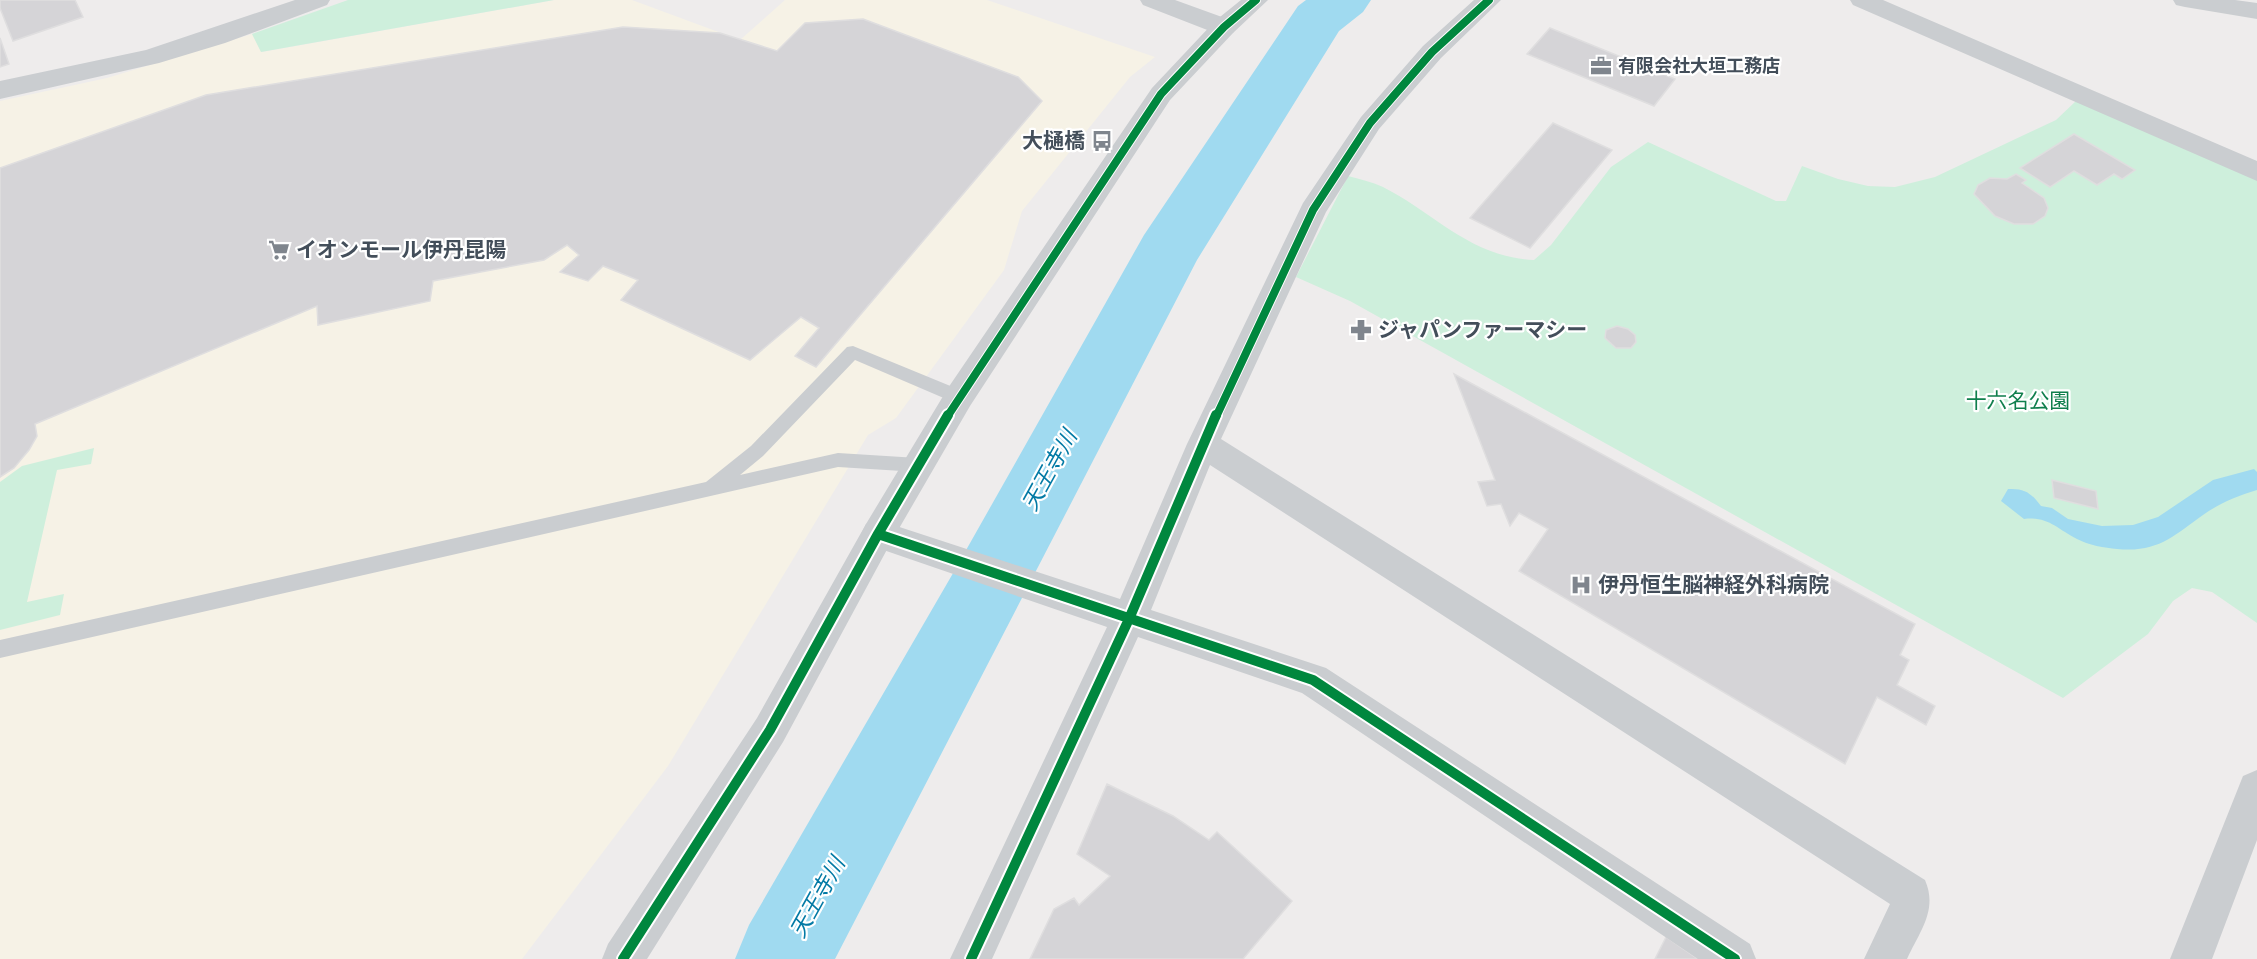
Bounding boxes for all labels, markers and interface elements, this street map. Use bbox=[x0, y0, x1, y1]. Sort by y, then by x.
office icon: 有限会社大垣工務店 bbox=[1589, 54, 1613, 78]
place label: 有限会社大垣工務店 bbox=[1618, 55, 1780, 76]
place label: 大樋橋 bbox=[1022, 128, 1085, 152]
bus stop icon: 大樋橋 bbox=[1090, 129, 1114, 153]
place label: イオンモール伊丹昆陽 bbox=[296, 237, 506, 261]
supermarket icon: イオンモール伊丹昆陽 bbox=[267, 238, 291, 262]
place label: ジャパンファーマシー bbox=[1378, 317, 1587, 341]
pharmacy icon: ジャパンファーマシー bbox=[1349, 318, 1373, 342]
park label: 十六名公園 bbox=[1966, 388, 2071, 412]
water label: 天王寺川 bbox=[1016, 423, 1083, 515]
place label: 伊丹恒生脳神経外科病院 bbox=[1598, 572, 1829, 596]
hospital icon: 伊丹恒生脳神経外科病院 bbox=[1569, 573, 1593, 597]
water label: 天王寺川 bbox=[784, 850, 851, 942]

